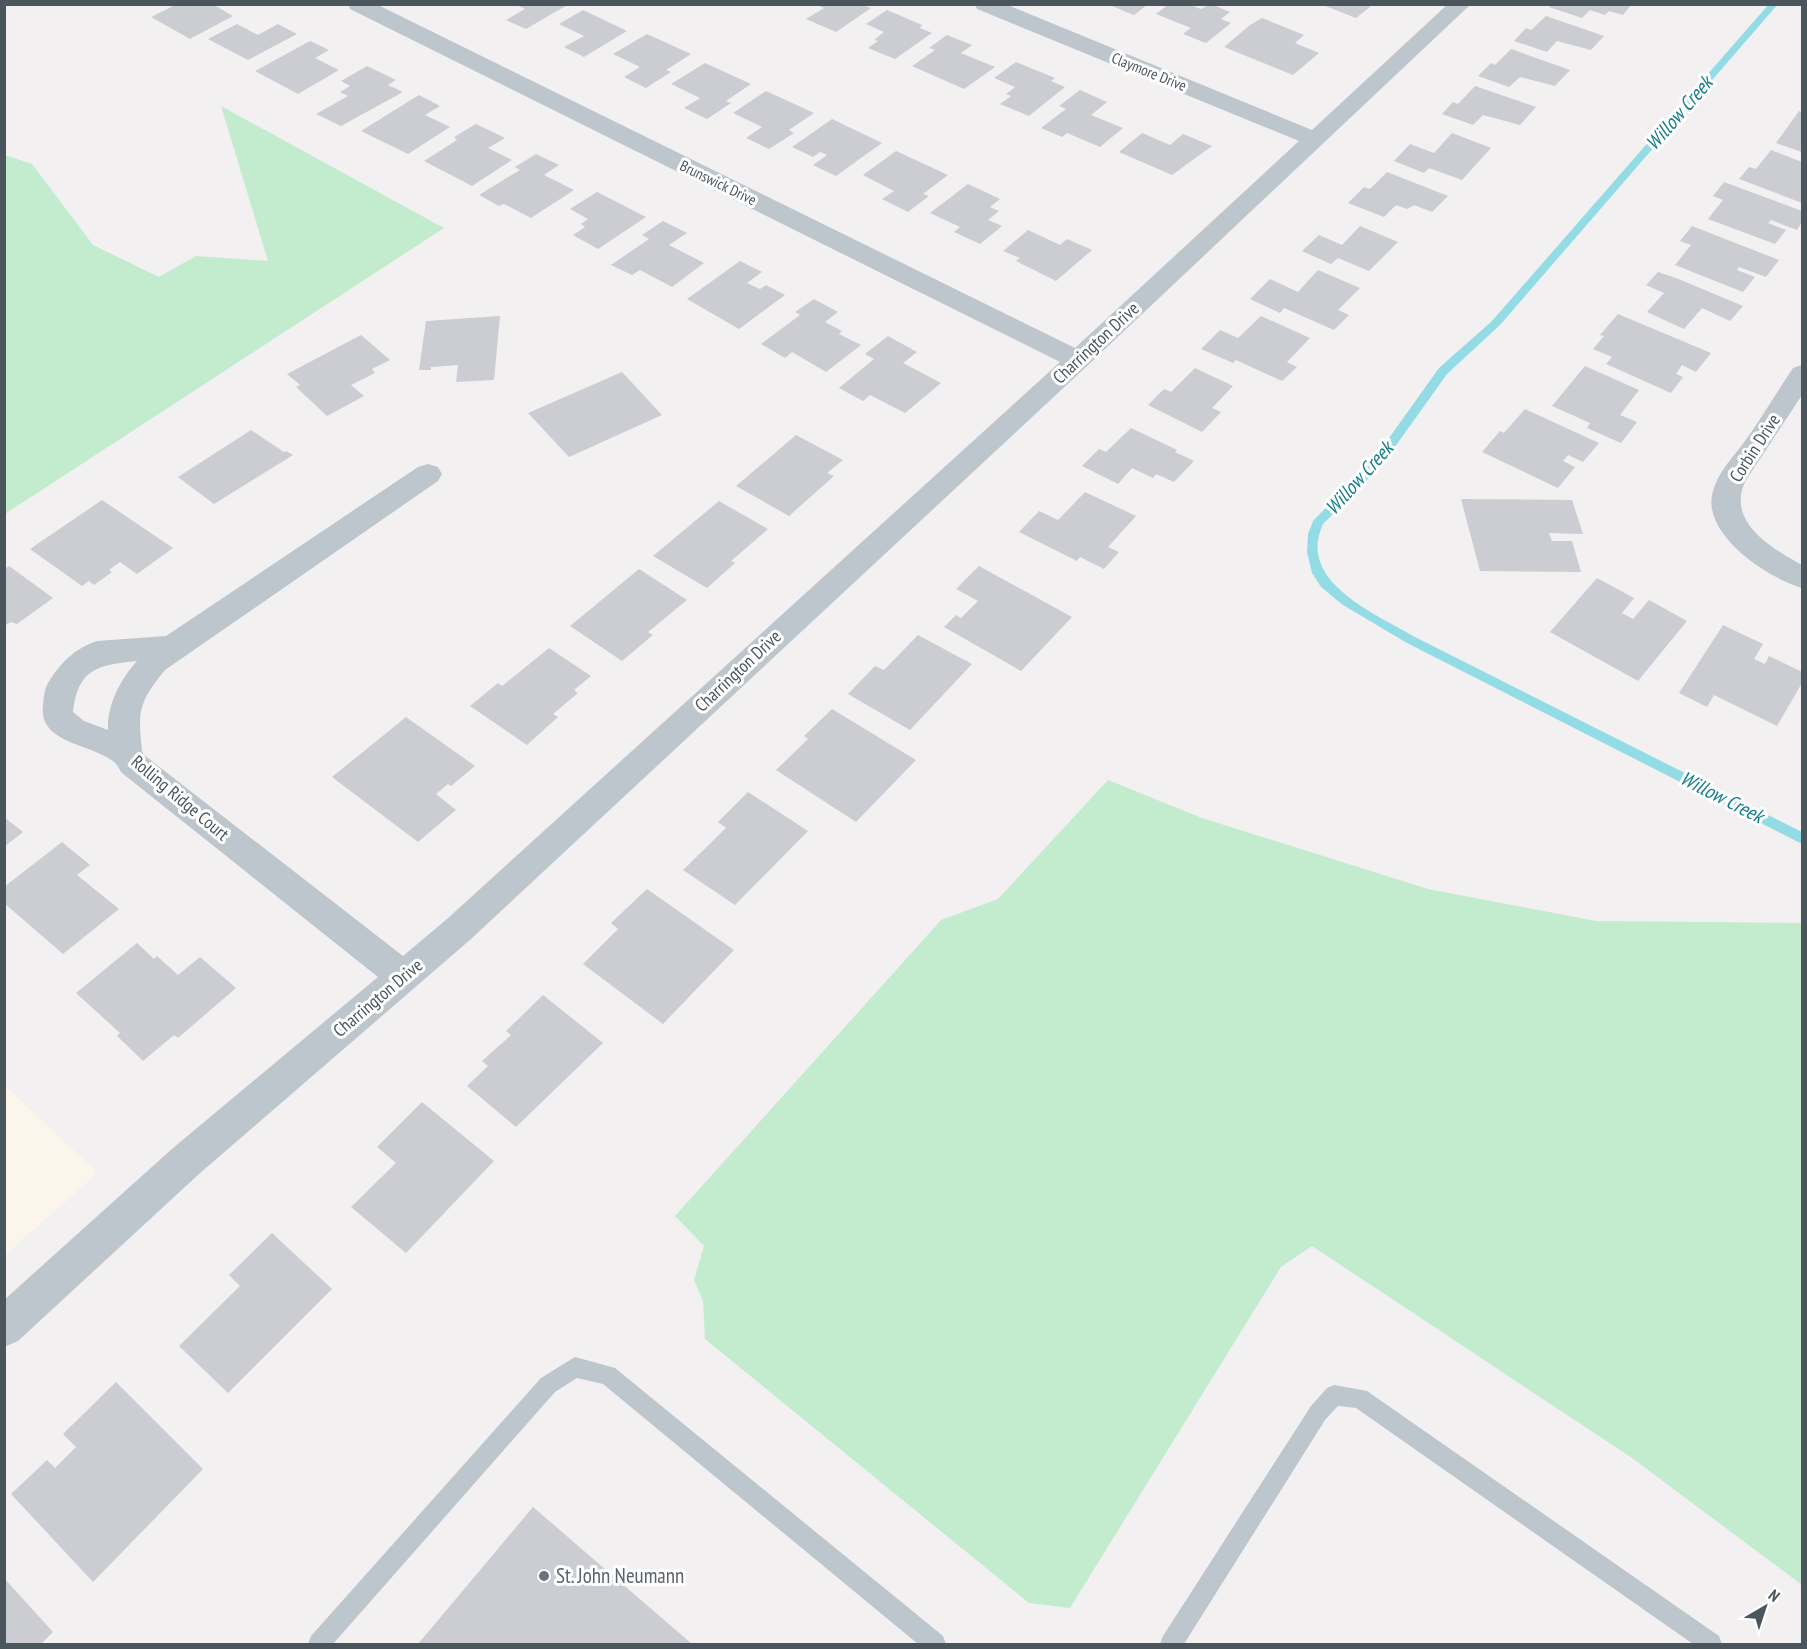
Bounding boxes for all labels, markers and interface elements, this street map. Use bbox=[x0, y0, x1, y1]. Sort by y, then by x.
street label: Claymore Drive bbox=[1109, 48, 1189, 95]
water label: Willow Creek bbox=[1640, 69, 1720, 155]
street label: Brunswick Drive bbox=[677, 156, 760, 209]
street label: Charrington Drive bbox=[1048, 297, 1144, 388]
street label: Corbin Drive bbox=[1724, 409, 1785, 486]
water label: Willow Creek bbox=[1319, 434, 1400, 520]
street label: Charrington Drive bbox=[690, 625, 786, 716]
street label: Rolling Ridge Court bbox=[127, 750, 234, 845]
water label: Willow Creek bbox=[1676, 765, 1770, 830]
street label: Charrington Drive bbox=[328, 954, 427, 1042]
place label: St. John Neumann bbox=[556, 1562, 684, 1589]
marker: St. John Neumann bbox=[537, 1569, 551, 1583]
north arrow bbox=[1735, 1577, 1795, 1637]
text: N bbox=[1765, 1585, 1784, 1606]

